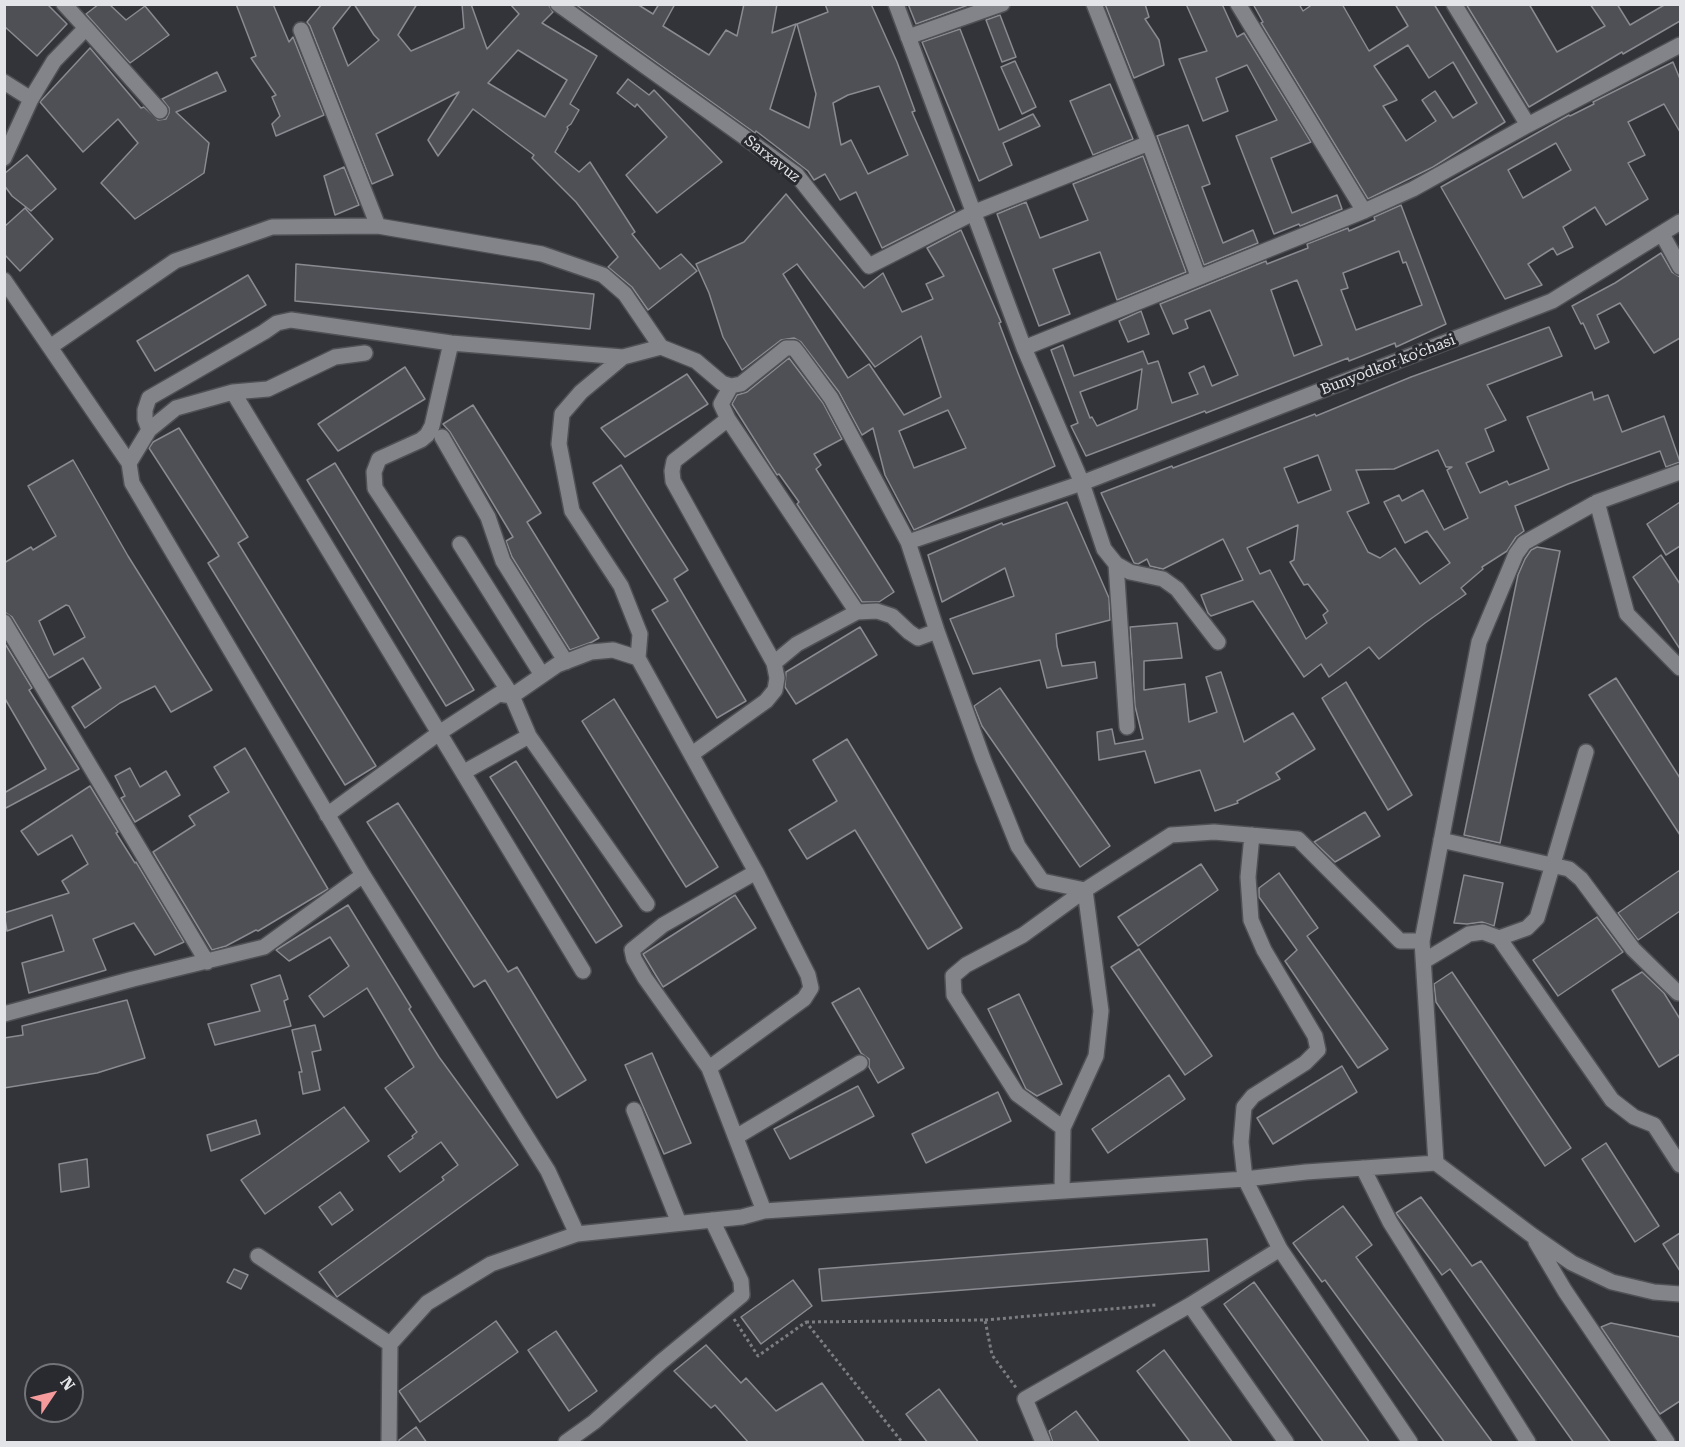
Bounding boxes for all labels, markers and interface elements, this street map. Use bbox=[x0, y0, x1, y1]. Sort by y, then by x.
street label: Sarxavuz bbox=[741, 132, 803, 186]
street label: Bunyodkor ko'chasi bbox=[1318, 331, 1458, 399]
north arrow bbox=[24, 1363, 84, 1423]
text: N bbox=[56, 1373, 79, 1394]

